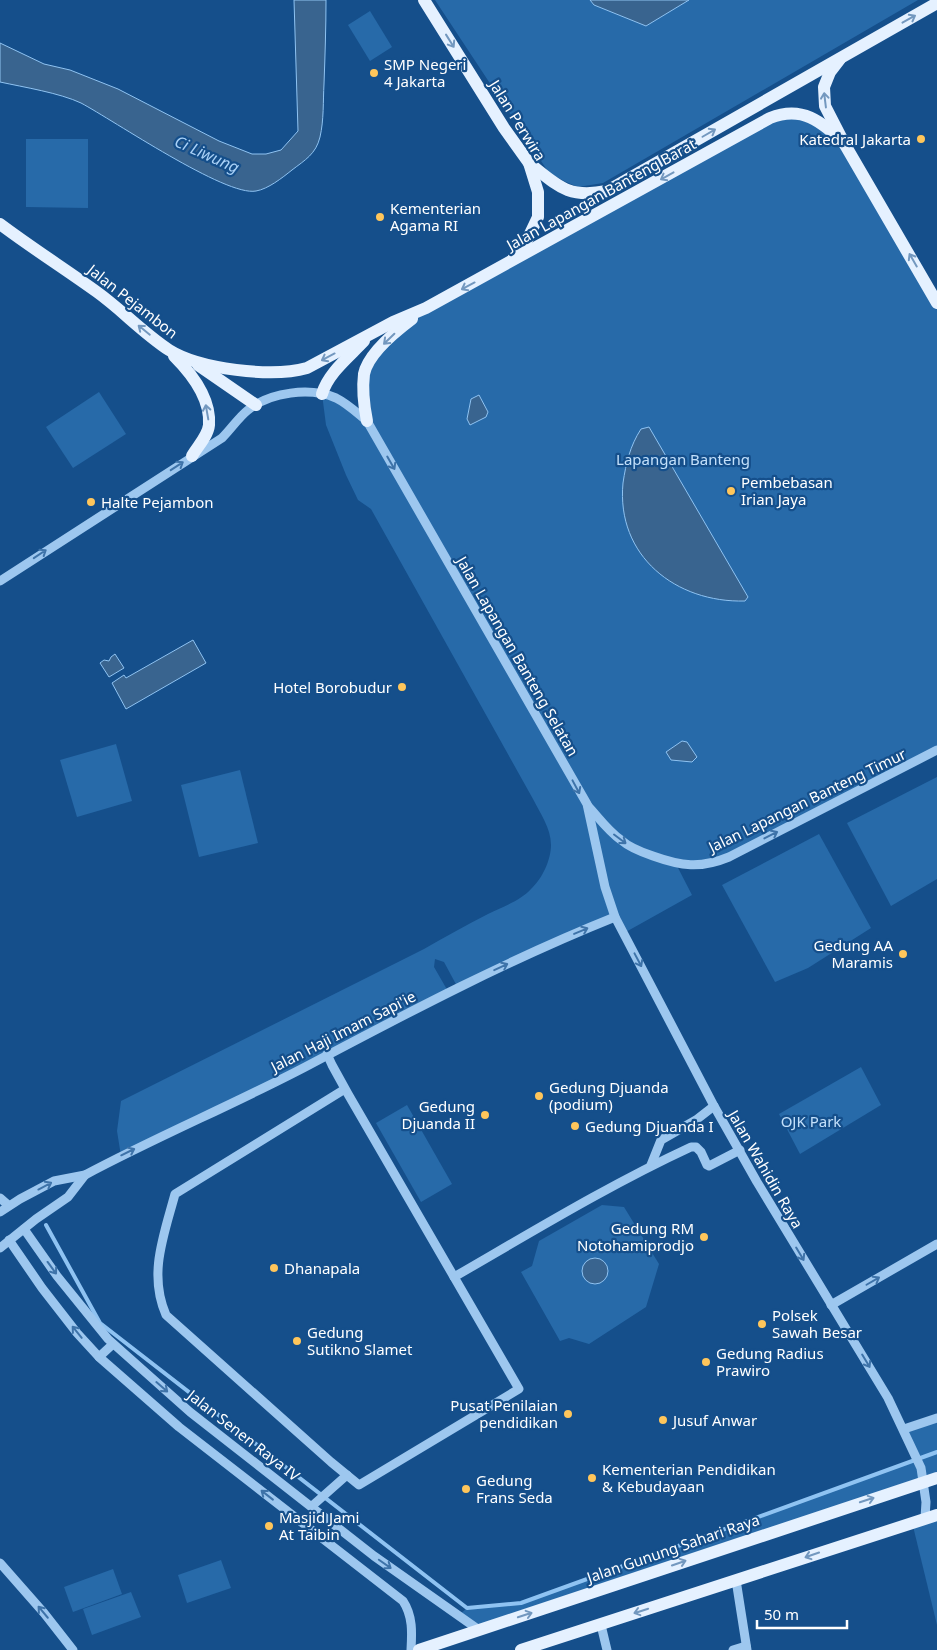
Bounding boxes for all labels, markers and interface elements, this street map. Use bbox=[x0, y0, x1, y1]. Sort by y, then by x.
one-way arrow bbox=[901, 13, 916, 23]
one-way arrow bbox=[445, 34, 455, 48]
place label: SMP Negeri 4 Jakarta bbox=[384, 54, 466, 91]
marker: SMP Negeri 4 Jakarta bbox=[368, 67, 380, 79]
street label: Jalan Perwira bbox=[484, 74, 551, 164]
one-way arrow bbox=[820, 92, 830, 108]
one-way arrow bbox=[702, 127, 716, 137]
place label: Katedral Jakarta bbox=[799, 129, 911, 149]
water label: Ci Liwung bbox=[171, 130, 243, 178]
street label: Jalan Lapangan Banteng Barat bbox=[501, 133, 700, 255]
marker: Katedral Jakarta bbox=[915, 133, 927, 145]
one-way arrow bbox=[660, 171, 674, 181]
place label: Kementerian Agama RI bbox=[390, 198, 481, 235]
marker: Kementerian Agama RI bbox=[374, 211, 386, 223]
one-way arrow bbox=[907, 254, 917, 268]
street label: Jalan Pejambon bbox=[82, 258, 182, 343]
one-way arrow bbox=[461, 281, 476, 291]
one-way arrow bbox=[138, 324, 151, 335]
one-way arrow bbox=[383, 333, 395, 345]
one-way arrow bbox=[320, 352, 335, 362]
one-way arrow bbox=[201, 405, 211, 421]
park label: Lapangan Banteng bbox=[616, 449, 750, 469]
one-way arrow bbox=[387, 456, 397, 470]
one-way arrow bbox=[170, 461, 184, 471]
place label: Pembebasan Irian Jaya bbox=[741, 472, 833, 509]
marker: Pembebasan Irian Jaya bbox=[725, 485, 737, 497]
place label: Halte Pejambon bbox=[101, 492, 214, 512]
marker: Halte Pejambon bbox=[85, 496, 97, 508]
one-way arrow bbox=[33, 549, 47, 559]
street label: Jalan Lapangan Banteng Selatan bbox=[451, 551, 584, 760]
place label: Hotel Borobudur bbox=[273, 677, 392, 697]
marker: Hotel Borobudur bbox=[396, 681, 408, 693]
street label: Jalan Lapangan Banteng Timur bbox=[703, 743, 909, 858]
one-way arrow bbox=[571, 779, 581, 794]
one-way arrow bbox=[763, 830, 778, 839]
one-way arrow bbox=[613, 834, 627, 844]
one-way arrow bbox=[573, 926, 588, 935]
place label: Gedung AA Maramis bbox=[814, 935, 893, 972]
marker: Gedung AA Maramis bbox=[897, 948, 909, 960]
one-way arrow bbox=[633, 953, 643, 968]
one-way arrow bbox=[494, 962, 509, 972]
street label: Jalan Haji Imam Sapi'ie bbox=[265, 986, 419, 1077]
place label: Gedung Djuanda (podium) bbox=[549, 1077, 669, 1114]
marker: Gedung Djuanda (podium) bbox=[533, 1090, 545, 1102]
place label: Gedung Djuanda II bbox=[402, 1096, 475, 1133]
street label: Jalan Wahidin Raya bbox=[723, 1105, 808, 1232]
marker: Gedung Djuanda II bbox=[479, 1109, 491, 1121]
park label: OJK Park bbox=[781, 1111, 841, 1131]
place label: Gedung Djuanda I bbox=[585, 1116, 714, 1136]
marker: Gedung Djuanda I bbox=[569, 1120, 581, 1132]
one-way arrow bbox=[120, 1147, 135, 1157]
one-way arrow bbox=[37, 1181, 52, 1190]
place label: Gedung RM Notohamiprodjo bbox=[577, 1218, 694, 1255]
marker: Gedung RM Notohamiprodjo bbox=[698, 1231, 710, 1243]
one-way arrow bbox=[795, 1247, 805, 1261]
place label: Dhanapala bbox=[284, 1258, 360, 1278]
one-way arrow bbox=[47, 1261, 57, 1275]
marker: Dhanapala bbox=[268, 1262, 280, 1274]
one-way arrow bbox=[865, 1275, 879, 1285]
place label: Polsek Sawah Besar bbox=[772, 1305, 862, 1342]
marker: Polsek Sawah Besar bbox=[756, 1318, 768, 1330]
place label: Gedung Sutikno Slamet bbox=[307, 1322, 413, 1359]
one-way arrow bbox=[72, 1326, 83, 1339]
marker: Gedung Sutikno Slamet bbox=[291, 1335, 303, 1347]
place label: Gedung Radius Prawiro bbox=[716, 1343, 824, 1380]
one-way arrow bbox=[861, 1354, 871, 1368]
marker: Gedung Radius Prawiro bbox=[700, 1356, 712, 1368]
one-way arrow bbox=[155, 1381, 168, 1392]
street label: Jalan Senen Raya IV bbox=[182, 1384, 304, 1485]
place label: Pusat Penilaian pendidikan bbox=[450, 1395, 558, 1432]
marker: Pusat Penilaian pendidikan bbox=[562, 1408, 574, 1420]
place label: Jusuf Anwar bbox=[671, 1410, 757, 1430]
marker: Jusuf Anwar bbox=[657, 1414, 669, 1426]
place label: Kementerian Pendidikan & Kebudayaan bbox=[602, 1459, 776, 1496]
place label: Gedung Frans Seda bbox=[476, 1470, 553, 1507]
marker: Kementerian Pendidikan & Kebudayaan bbox=[586, 1472, 598, 1484]
marker: Gedung Frans Seda bbox=[460, 1483, 472, 1495]
one-way arrow bbox=[260, 1490, 273, 1501]
one-way arrow bbox=[859, 1495, 875, 1505]
place label: Masjid Jami At Taibin bbox=[279, 1507, 359, 1544]
street label: Jalan Gunung Sahari Raya bbox=[582, 1509, 762, 1588]
marker: Masjid Jami At Taibin bbox=[263, 1520, 275, 1532]
one-way arrow bbox=[804, 1550, 820, 1560]
one-way arrow bbox=[671, 1558, 687, 1568]
one-way arrow bbox=[378, 1559, 392, 1569]
scale bar bbox=[757, 1598, 847, 1630]
text: 50 m bbox=[764, 1604, 799, 1624]
one-way arrow bbox=[37, 1605, 48, 1618]
one-way arrow bbox=[633, 1607, 649, 1617]
one-way arrow bbox=[517, 1609, 533, 1619]

